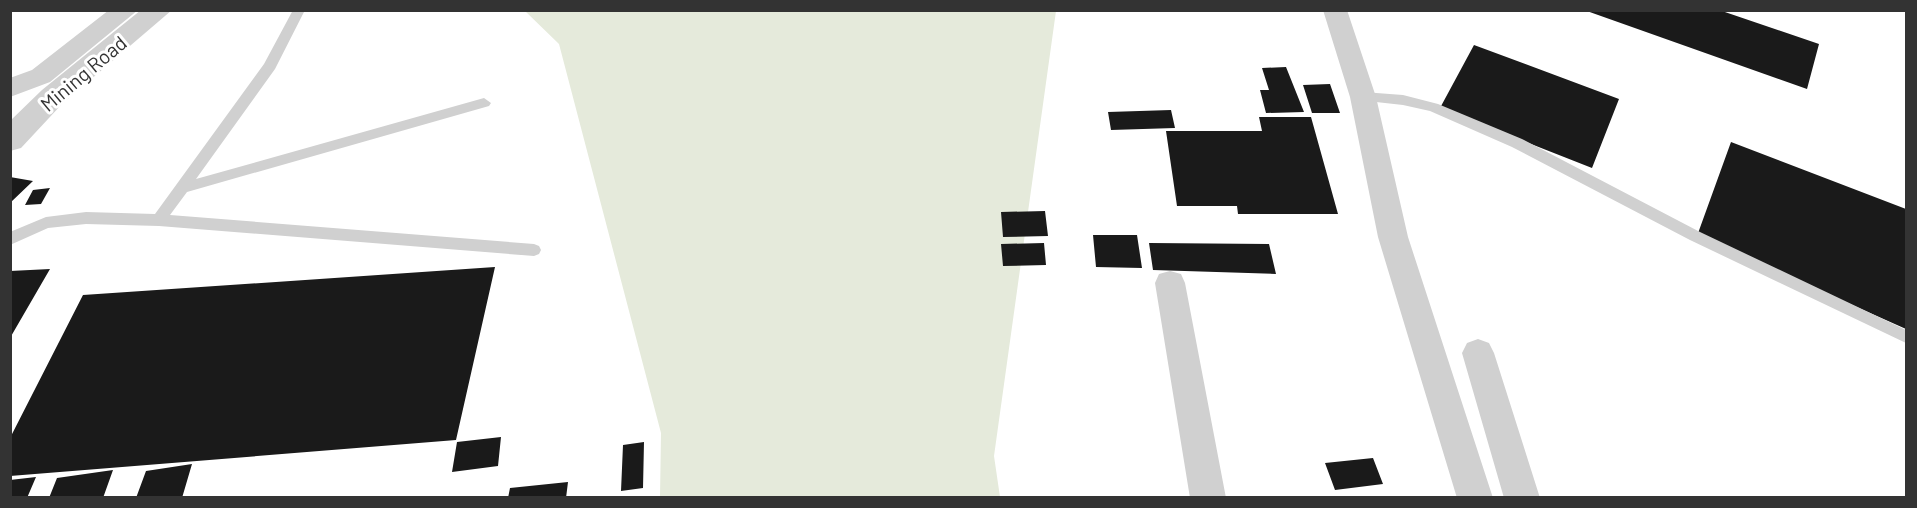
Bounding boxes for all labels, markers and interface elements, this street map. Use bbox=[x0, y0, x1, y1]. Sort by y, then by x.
street label: Mining Road bbox=[35, 30, 131, 116]

